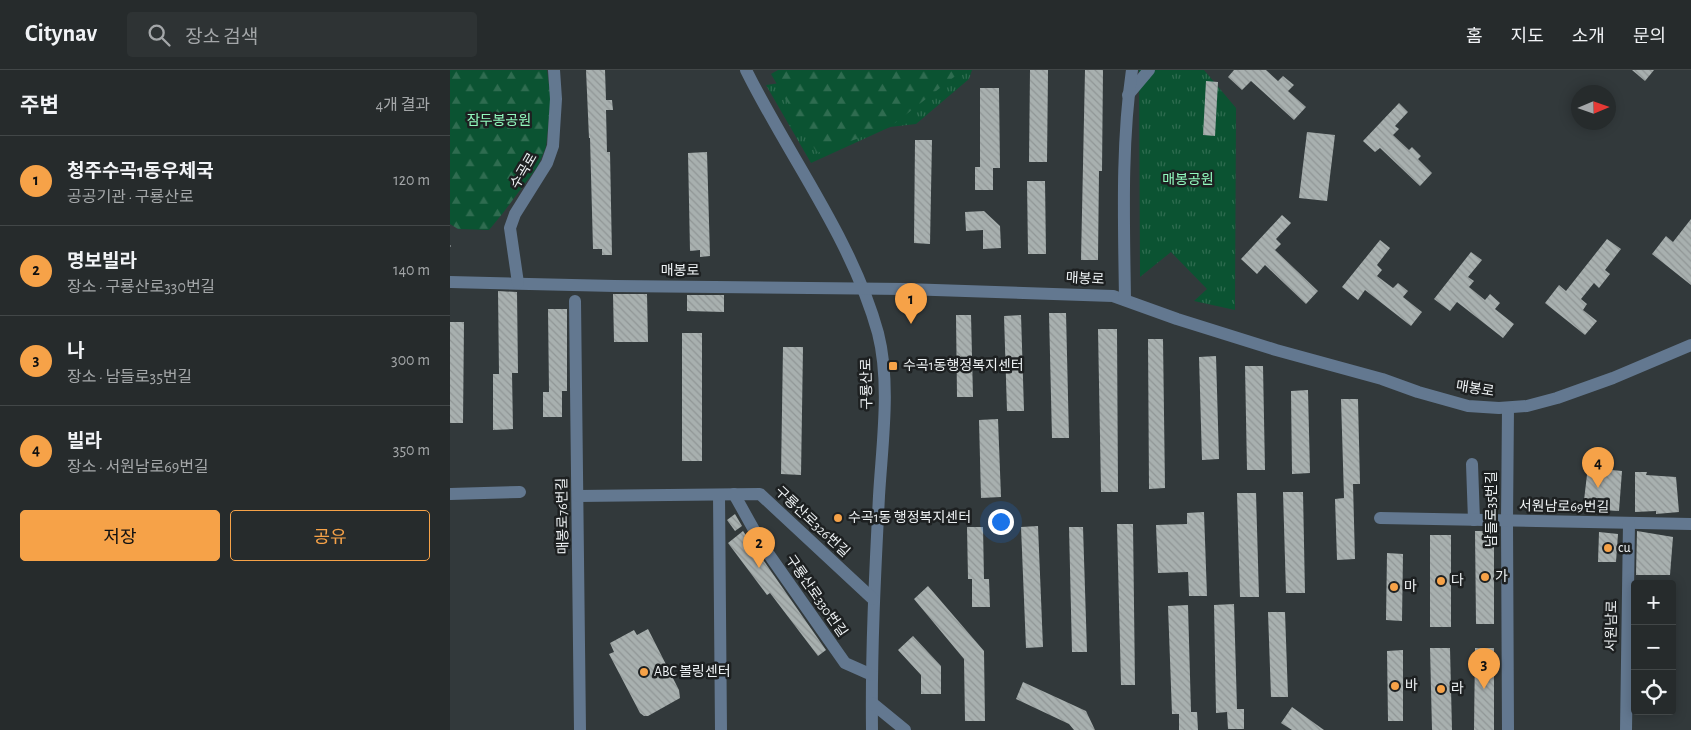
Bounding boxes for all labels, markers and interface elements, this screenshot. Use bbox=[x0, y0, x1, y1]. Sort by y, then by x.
search box bbox=[127, 12, 477, 57]
icon: search bbox=[145, 21, 173, 49]
text: Citynav bbox=[25, 22, 97, 46]
text: 장소 검색 bbox=[185, 28, 258, 47]
text: 홈 bbox=[1466, 28, 1483, 46]
text: 지도 bbox=[1511, 28, 1544, 46]
text: 소개 bbox=[1572, 28, 1605, 46]
text: 문의 bbox=[1633, 28, 1666, 46]
north arrow bbox=[1571, 85, 1616, 130]
text: 주변 bbox=[20, 95, 59, 116]
text: 4개 결과 bbox=[376, 97, 430, 113]
park label: 잠두봉공원 bbox=[467, 113, 531, 128]
street label: 수곡로 bbox=[508, 151, 540, 191]
text: 청주수곡1동우체국 bbox=[67, 162, 214, 181]
text: 1 bbox=[33, 172, 39, 188]
text: 120 m bbox=[393, 172, 430, 188]
park label: 매봉공원 bbox=[1162, 172, 1214, 187]
text: 공공기관 · 구룡산로 bbox=[67, 189, 194, 205]
text: 명보빌라 bbox=[67, 252, 137, 271]
text: 2 bbox=[32, 262, 40, 278]
text: 140 m bbox=[393, 262, 430, 278]
street label: 매봉로 bbox=[661, 263, 699, 278]
street label: 매봉로 bbox=[1065, 270, 1105, 287]
text: 장소 · 구룡산로330번길 bbox=[67, 279, 215, 295]
pin: 1 bbox=[895, 283, 927, 324]
text: 나 bbox=[67, 342, 84, 361]
text: 3 bbox=[33, 352, 39, 368]
text: 300 m bbox=[391, 352, 430, 368]
street label: 구룡산로 bbox=[859, 358, 874, 410]
place label: 수곡1동행정복지센터 bbox=[903, 358, 1024, 373]
marker: 수곡1동행정복지센터 bbox=[887, 360, 899, 372]
text: 장소 · 남들로35번길 bbox=[67, 369, 192, 385]
street label: 매봉로 bbox=[1455, 378, 1495, 399]
text: 빌라 bbox=[67, 432, 102, 451]
text: 4 bbox=[32, 442, 40, 458]
text: 350 m bbox=[393, 442, 430, 458]
pin: 4 bbox=[1582, 447, 1614, 488]
text: 장소 · 서원남로69번길 bbox=[67, 459, 209, 475]
street label: 남들로35번길 bbox=[1484, 471, 1499, 547]
street label: 매봉로76번길 bbox=[554, 477, 571, 555]
street label: 구룡산로326번길 bbox=[772, 483, 853, 560]
street label: 서원남로69번길 bbox=[1519, 498, 1609, 515]
your location bbox=[988, 509, 1014, 535]
button: 저장 bbox=[20, 510, 220, 561]
button: 공유 bbox=[230, 510, 430, 561]
place label: 수곡1동 행정복지센터 bbox=[848, 510, 971, 525]
marker: 수곡1동 행정복지센터 bbox=[832, 512, 844, 524]
pin: 2 bbox=[743, 527, 775, 568]
place label: cu bbox=[1618, 541, 1631, 555]
marker: cu bbox=[1602, 542, 1614, 554]
street label: 구룡산로330번길 bbox=[783, 552, 850, 639]
place label: 가 bbox=[1495, 569, 1508, 584]
marker: 가 bbox=[1479, 571, 1491, 583]
place label: 다 bbox=[1451, 573, 1464, 588]
marker: 다 bbox=[1435, 575, 1447, 587]
place label: 마 bbox=[1404, 579, 1417, 594]
map controls bbox=[1631, 580, 1676, 715]
button: + bbox=[1631, 580, 1676, 625]
marker: 마 bbox=[1388, 581, 1400, 593]
street label: 서원남로 bbox=[1604, 600, 1619, 652]
button: − bbox=[1631, 625, 1676, 670]
pin: 3 bbox=[1468, 648, 1500, 689]
place label: ABC 볼링센터 bbox=[654, 664, 731, 679]
marker: ABC 볼링센터 bbox=[638, 666, 650, 678]
button: locate bbox=[1631, 670, 1676, 715]
place label: 바 bbox=[1405, 678, 1418, 693]
marker: 바 bbox=[1389, 680, 1401, 692]
place label: 라 bbox=[1451, 681, 1464, 696]
marker: 라 bbox=[1435, 683, 1447, 695]

